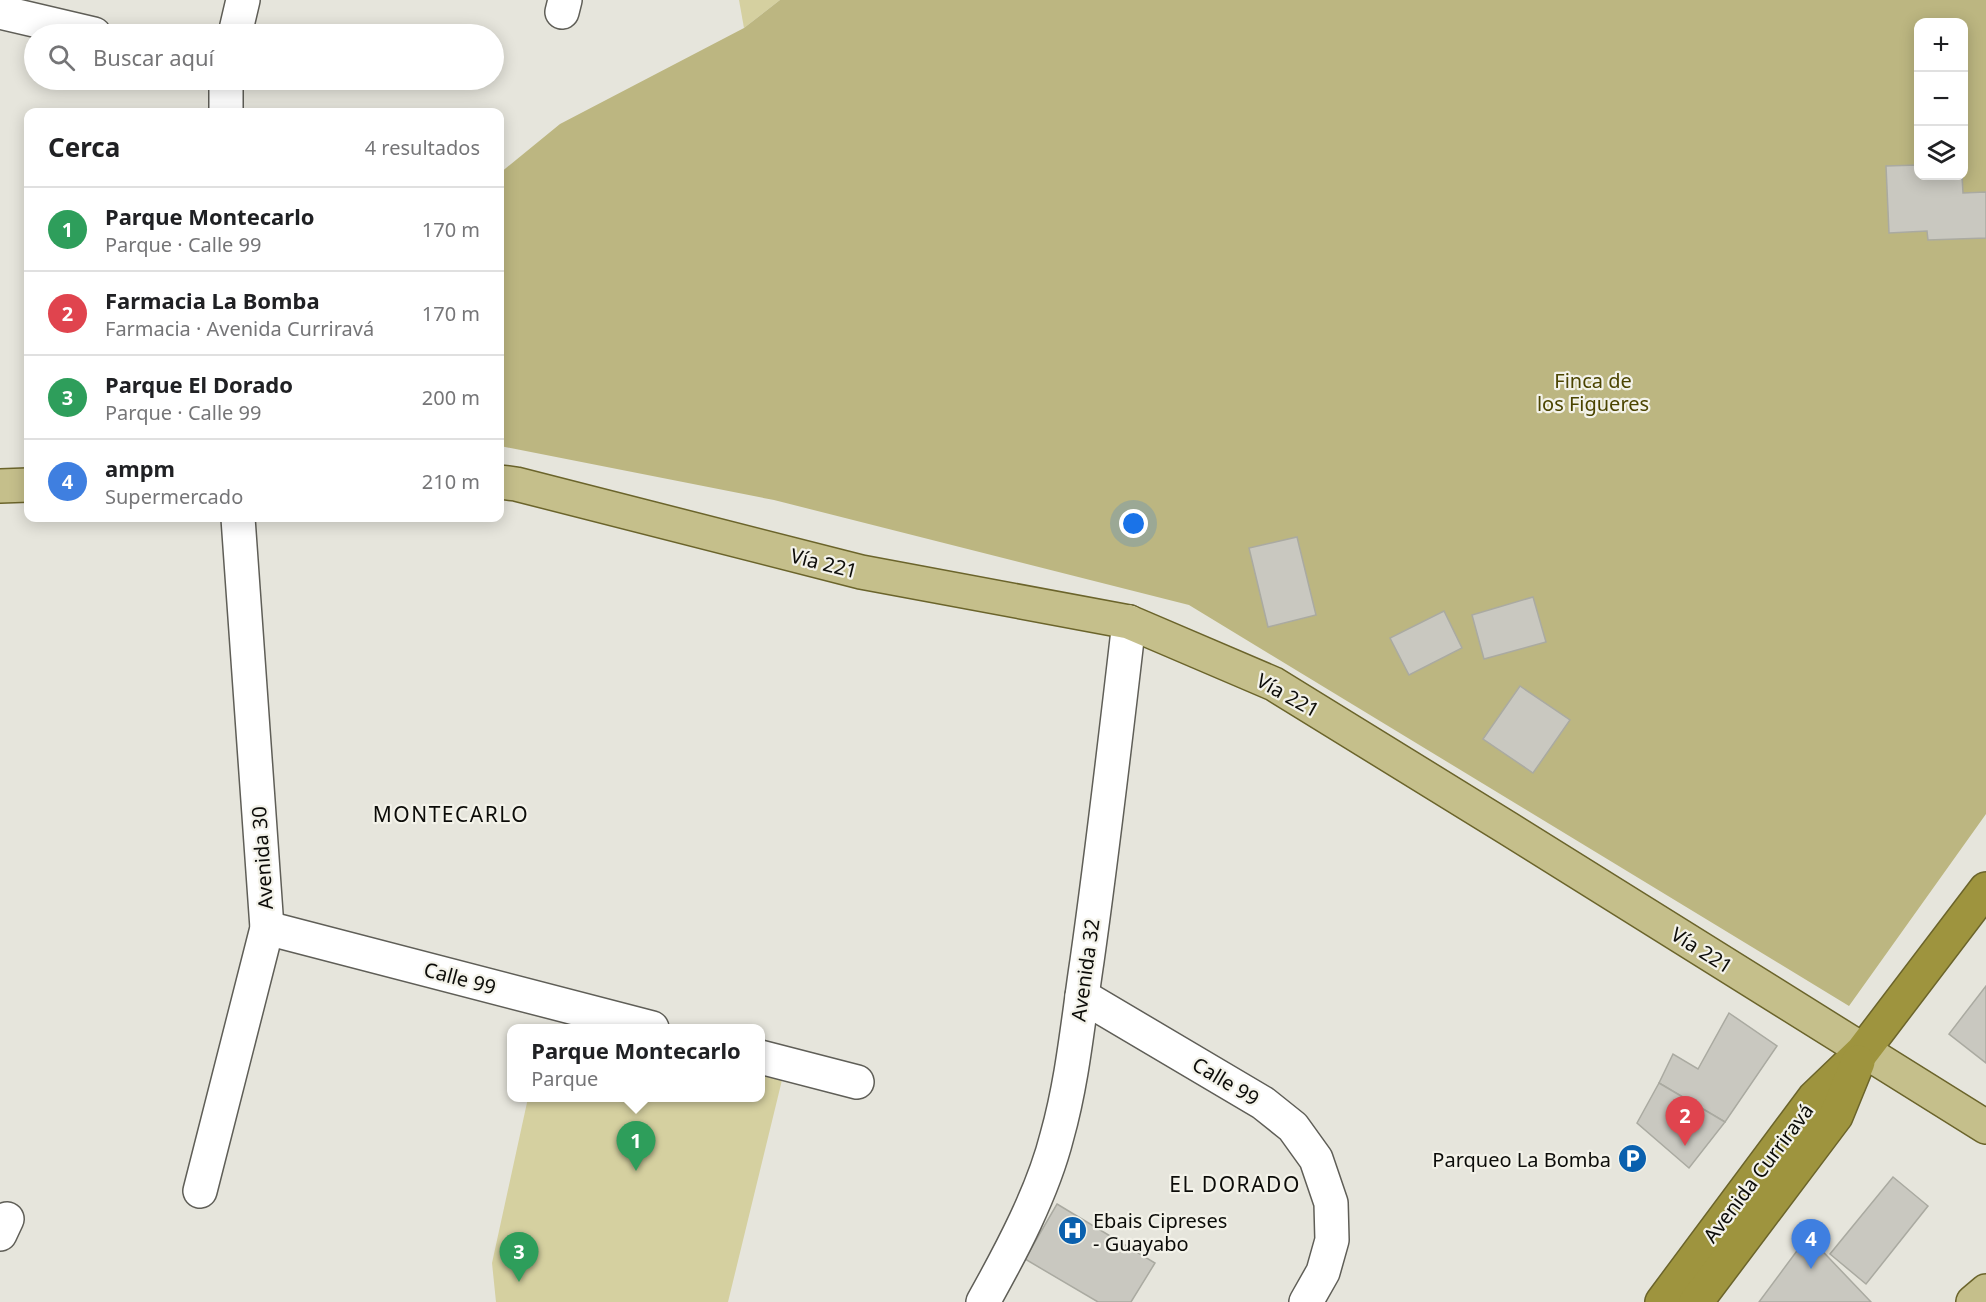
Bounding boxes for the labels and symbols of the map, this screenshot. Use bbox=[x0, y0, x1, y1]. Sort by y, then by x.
park label: Finca de los Figueres bbox=[1537, 367, 1649, 417]
your location bbox=[1119, 509, 1148, 538]
street label: Vía 221 bbox=[788, 542, 860, 584]
street label: Vía 221 bbox=[1252, 667, 1324, 723]
district label: MONTECARLO bbox=[373, 800, 529, 828]
street label: Avenida 30 bbox=[245, 806, 279, 910]
street label: Avenida 32 bbox=[1064, 917, 1106, 1023]
street label: Vía 221 bbox=[1666, 921, 1738, 979]
street label: Calle 99 bbox=[421, 955, 499, 1001]
street label: Calle 99 bbox=[1188, 1050, 1264, 1112]
pin: 2 bbox=[1666, 1096, 1704, 1146]
street label: Avenida Curriravá bbox=[1697, 1098, 1819, 1248]
pin: 1 bbox=[616, 1122, 656, 1171]
parking icon: Parqueo La Bomba bbox=[1616, 1143, 1648, 1175]
place label: Parqueo La Bomba bbox=[1432, 1146, 1611, 1173]
district label: EL DORADO bbox=[1169, 1170, 1301, 1198]
place label: Ebais Cipreses - Guayabo bbox=[1093, 1207, 1227, 1257]
hospital icon: Ebais Cipreses - Guayabo bbox=[1056, 1215, 1088, 1247]
pin: 4 bbox=[1792, 1220, 1830, 1269]
pin: 3 bbox=[500, 1232, 538, 1282]

